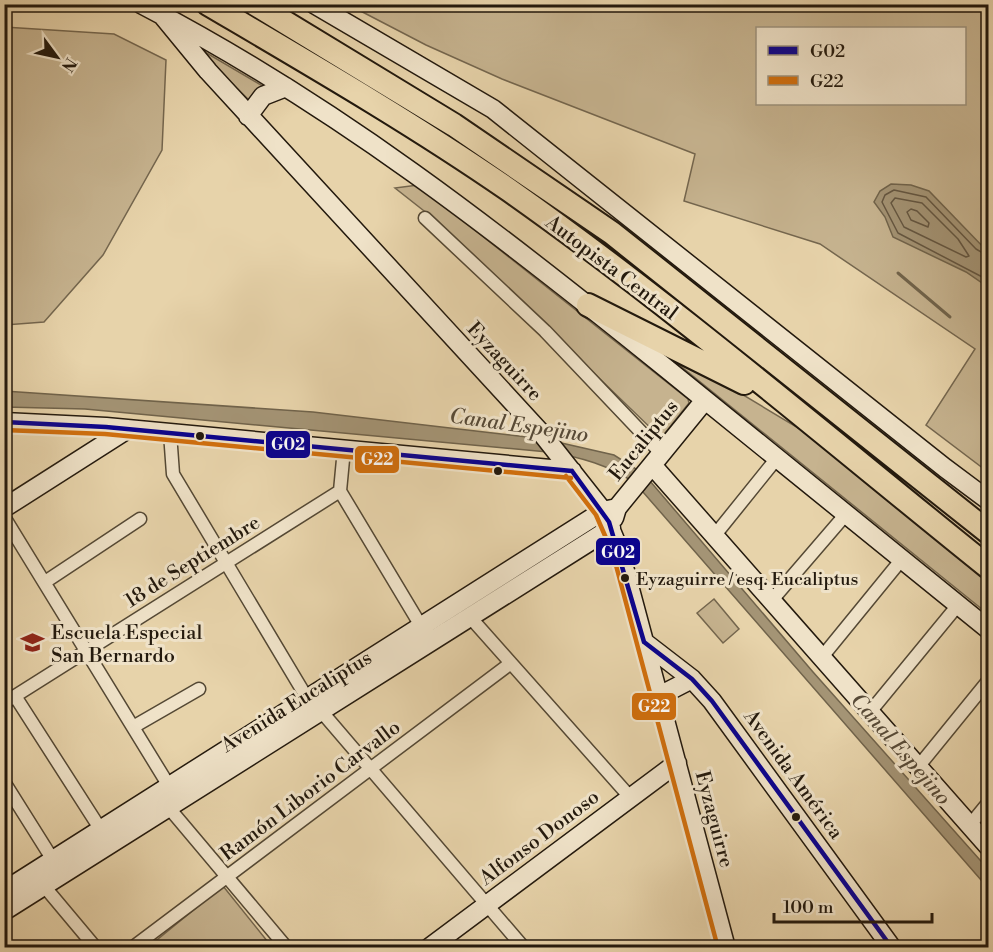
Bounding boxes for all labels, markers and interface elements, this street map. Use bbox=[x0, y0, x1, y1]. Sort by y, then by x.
north arrow bbox=[27, 27, 87, 87]
legend bbox=[756, 27, 966, 105]
text: G02 bbox=[810, 40, 845, 63]
text: N bbox=[57, 54, 81, 76]
text: G22 bbox=[810, 70, 844, 93]
street label: Autopista Central bbox=[539, 210, 682, 326]
street label: Eyzaguirre bbox=[461, 317, 547, 407]
street label: Eucaliptus bbox=[604, 395, 684, 486]
water label: Canal Espejino bbox=[448, 403, 590, 449]
unlabelled marker bbox=[194, 430, 206, 442]
line badge: G02 bbox=[265, 430, 311, 459]
text: G02 bbox=[271, 435, 305, 455]
line badge: G22 bbox=[354, 445, 400, 474]
text: G22 bbox=[361, 450, 393, 470]
unlabelled marker bbox=[492, 465, 504, 477]
street label: 18 de Septiembre bbox=[121, 511, 265, 614]
line badge: G02 bbox=[595, 537, 641, 566]
text: G02 bbox=[601, 543, 635, 563]
place label: Eyzaguirre / esq. Eucaliptus bbox=[636, 568, 859, 591]
marker: Eyzaguirre / esq. Eucaliptus bbox=[619, 572, 631, 584]
place label: Escuela Especial San Bernardo bbox=[51, 621, 202, 669]
school or university icon: Escuela Especial San Bernardo bbox=[20, 630, 46, 656]
street label: Avenida Eucaliptus bbox=[216, 646, 377, 759]
water label: Canal Espejino bbox=[845, 688, 956, 811]
line badge: G22 bbox=[631, 692, 677, 721]
text: G22 bbox=[638, 697, 670, 717]
street label: Avenida América bbox=[737, 705, 849, 845]
street label: Ramón Liborio Carvallo bbox=[216, 715, 406, 867]
street label: Eyzaguirre bbox=[689, 768, 738, 871]
street label: Alfonso Donoso bbox=[474, 785, 605, 892]
unlabelled marker bbox=[790, 811, 802, 823]
scale bar bbox=[774, 886, 932, 924]
text: 100 m bbox=[783, 896, 834, 919]

